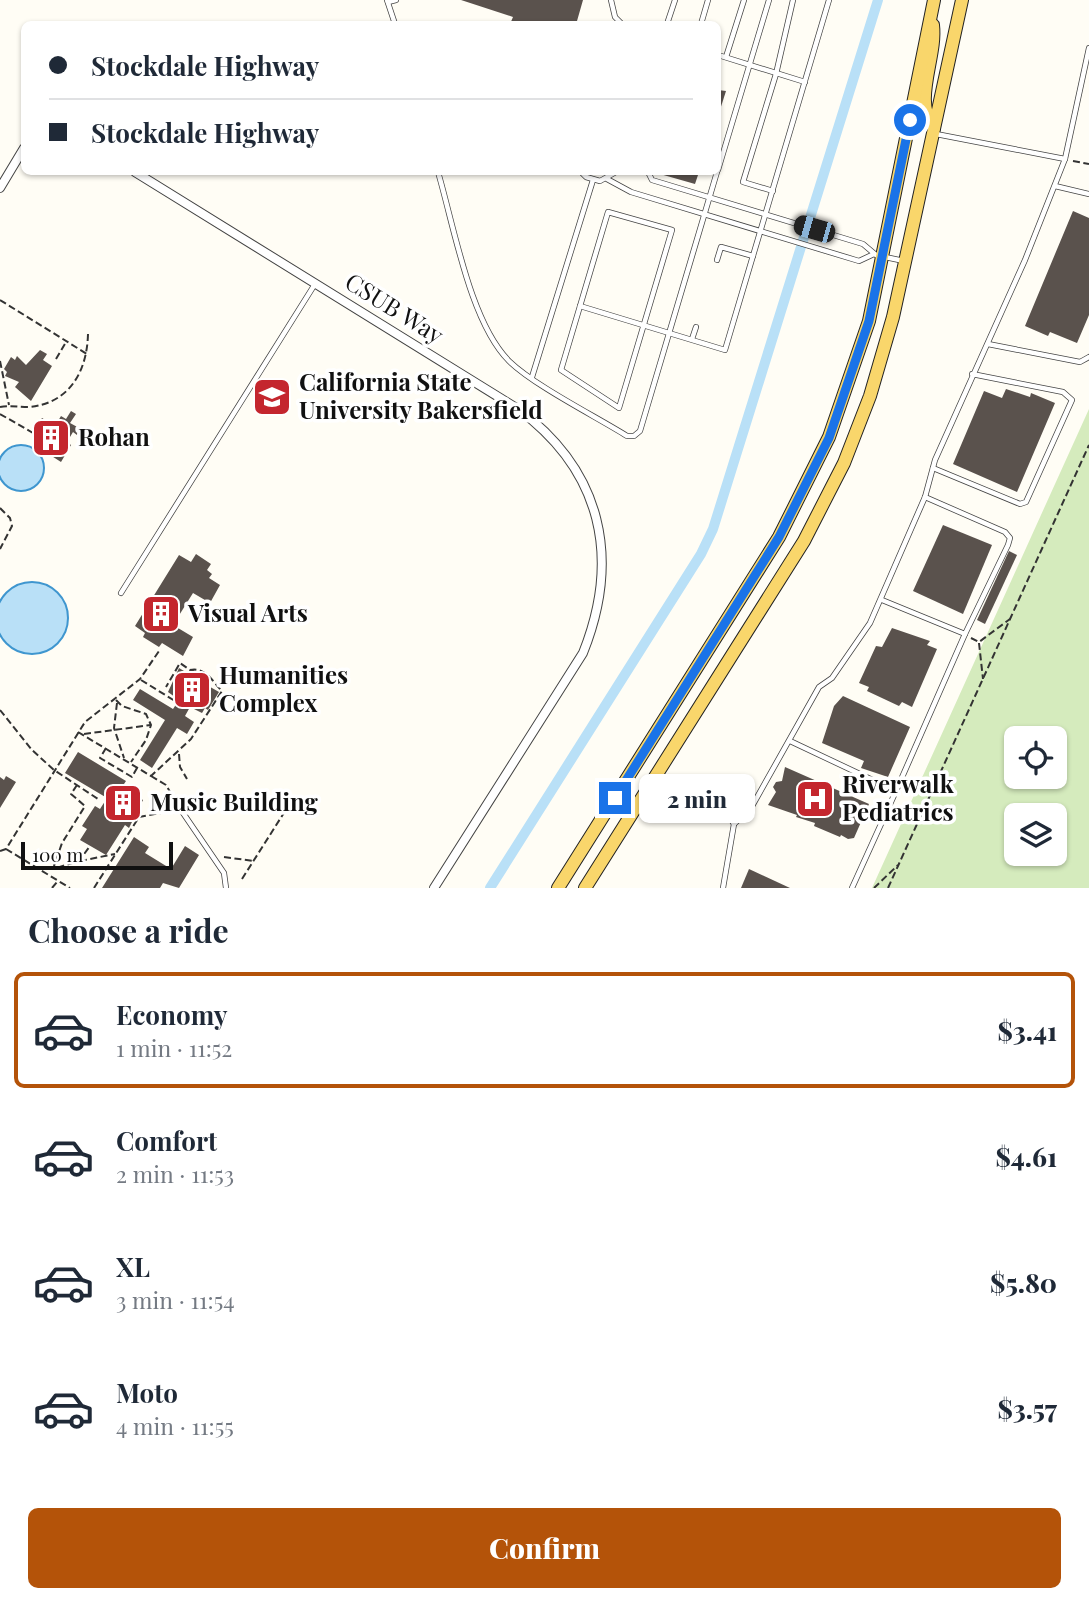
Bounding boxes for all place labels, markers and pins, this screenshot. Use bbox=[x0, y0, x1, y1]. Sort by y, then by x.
place label: California State University Bakersfield bbox=[299, 365, 543, 425]
school or university icon: California State University Bakersfield bbox=[251, 376, 293, 418]
building icon: Rohan bbox=[30, 417, 72, 459]
place label: Rohan bbox=[78, 420, 150, 452]
building icon: Visual Arts bbox=[140, 593, 182, 635]
place label: Visual Arts bbox=[187, 596, 308, 628]
place label: Humanities Complex bbox=[219, 658, 348, 718]
building icon: Humanities Complex bbox=[171, 669, 213, 711]
place label: Riverwalk Pediatrics bbox=[842, 767, 955, 827]
hospital icon: Riverwalk Pediatrics bbox=[794, 778, 836, 820]
building icon: Music Building bbox=[102, 782, 144, 824]
place label: Music Building bbox=[150, 785, 319, 817]

